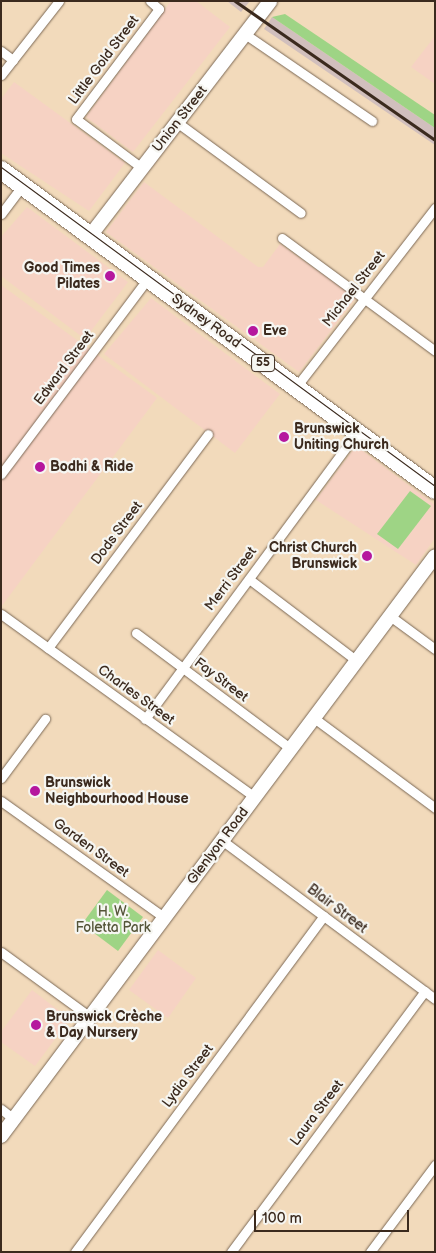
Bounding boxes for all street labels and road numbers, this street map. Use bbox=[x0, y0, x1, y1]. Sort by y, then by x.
street label: Little Gold Street bbox=[65, 12, 143, 108]
street label: Union Street bbox=[149, 83, 211, 155]
street label: Michael Street bbox=[319, 248, 389, 330]
street label: Sydney Road bbox=[168, 290, 244, 352]
street label: Edward Street bbox=[31, 327, 97, 409]
road number: 55 bbox=[250, 353, 276, 372]
street label: Dods Street bbox=[88, 498, 146, 568]
street label: Merri Street bbox=[201, 544, 261, 614]
street label: Fay Street bbox=[190, 654, 252, 706]
street label: Charles Street bbox=[94, 661, 178, 729]
street label: Glenlyon Road bbox=[184, 804, 252, 888]
street label: Garden Street bbox=[50, 815, 132, 881]
street label: Blair Street bbox=[304, 881, 370, 937]
street label: Lydia Street bbox=[159, 1041, 217, 1111]
street label: Laura Street bbox=[287, 1077, 347, 1149]

